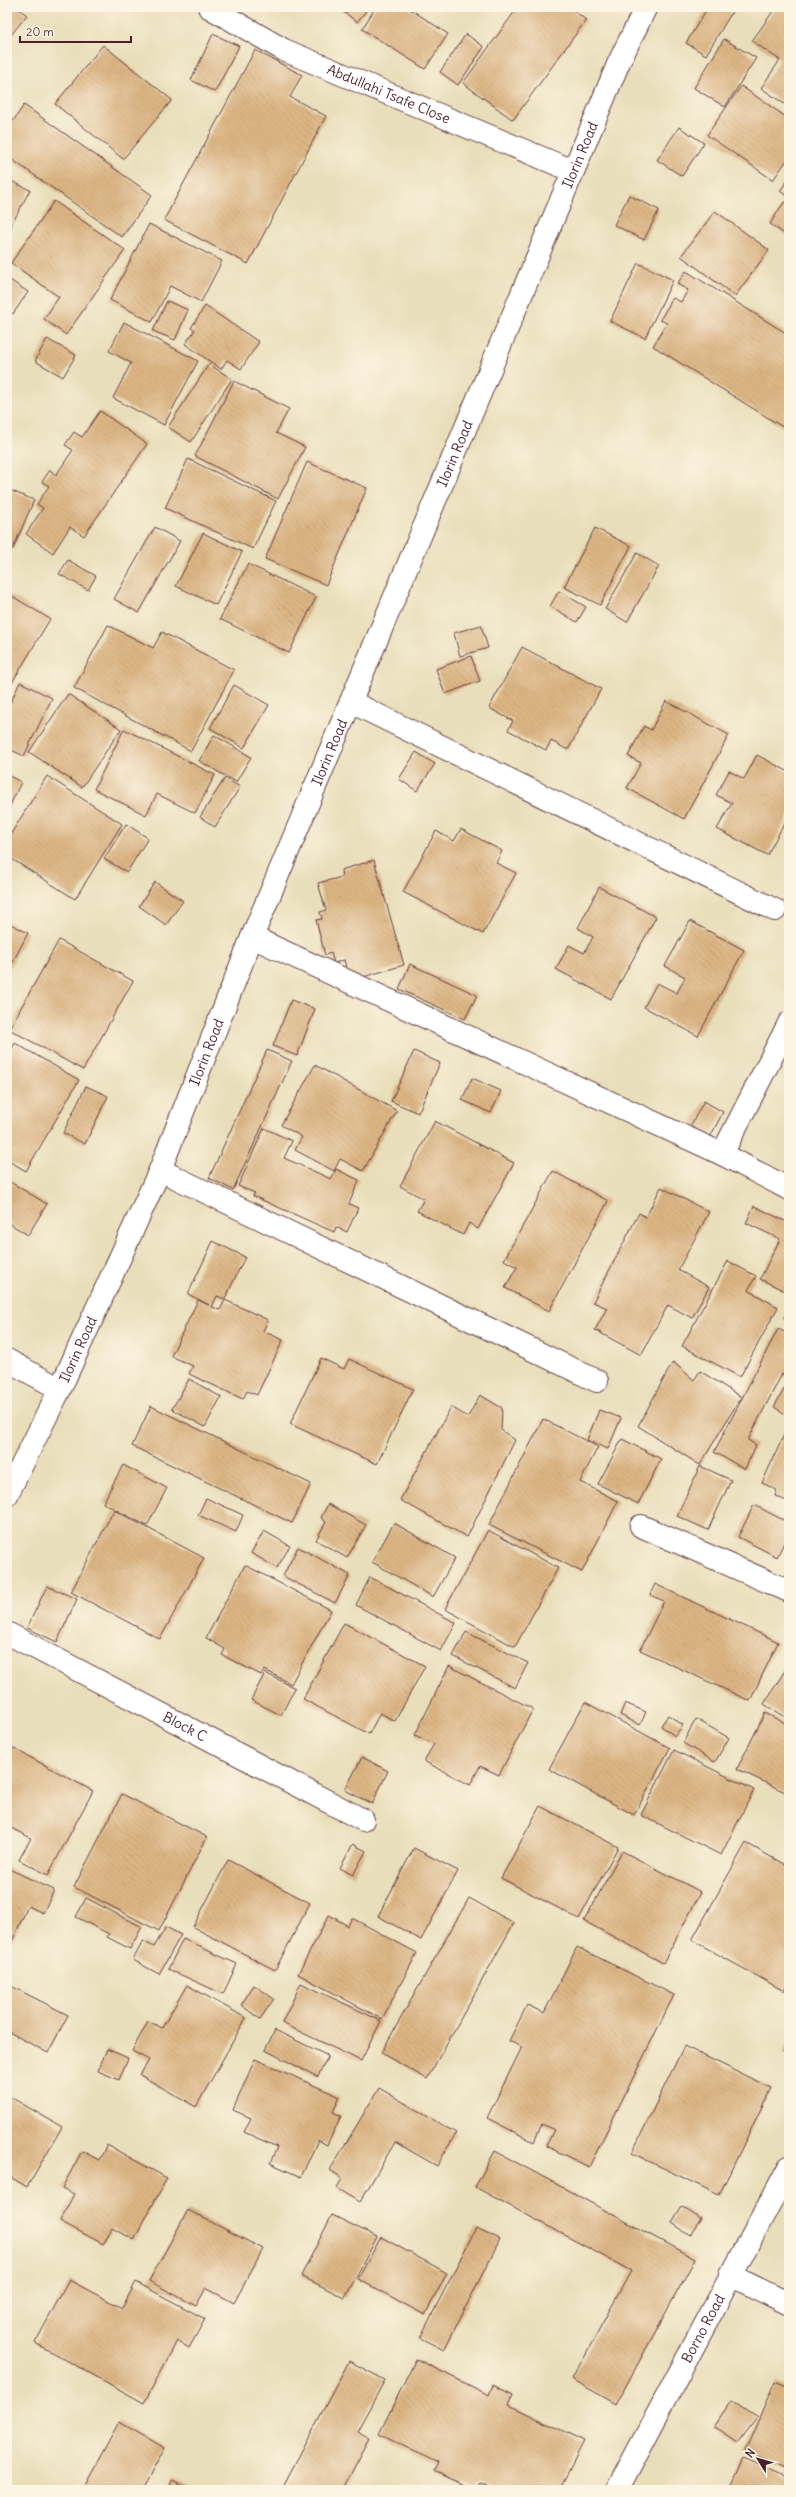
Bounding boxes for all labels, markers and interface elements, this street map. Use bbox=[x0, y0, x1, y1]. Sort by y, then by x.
scale bar bbox=[20, 18, 131, 44]
text: 20 m bbox=[26, 24, 54, 39]
street label: Abdullahi Tsafe Close bbox=[324, 60, 453, 128]
street label: Ilorin Road bbox=[558, 119, 602, 191]
street label: Ilorin Road bbox=[433, 418, 477, 489]
street label: Ilorin Road bbox=[308, 716, 351, 788]
street label: Ilorin Road bbox=[185, 1016, 228, 1088]
street label: Ilorin Road bbox=[55, 1314, 101, 1385]
street label: Block C bbox=[160, 1708, 210, 1745]
street label: Borno Road bbox=[677, 2291, 729, 2366]
north arrow bbox=[738, 2439, 778, 2479]
text: N bbox=[742, 2446, 758, 2460]

